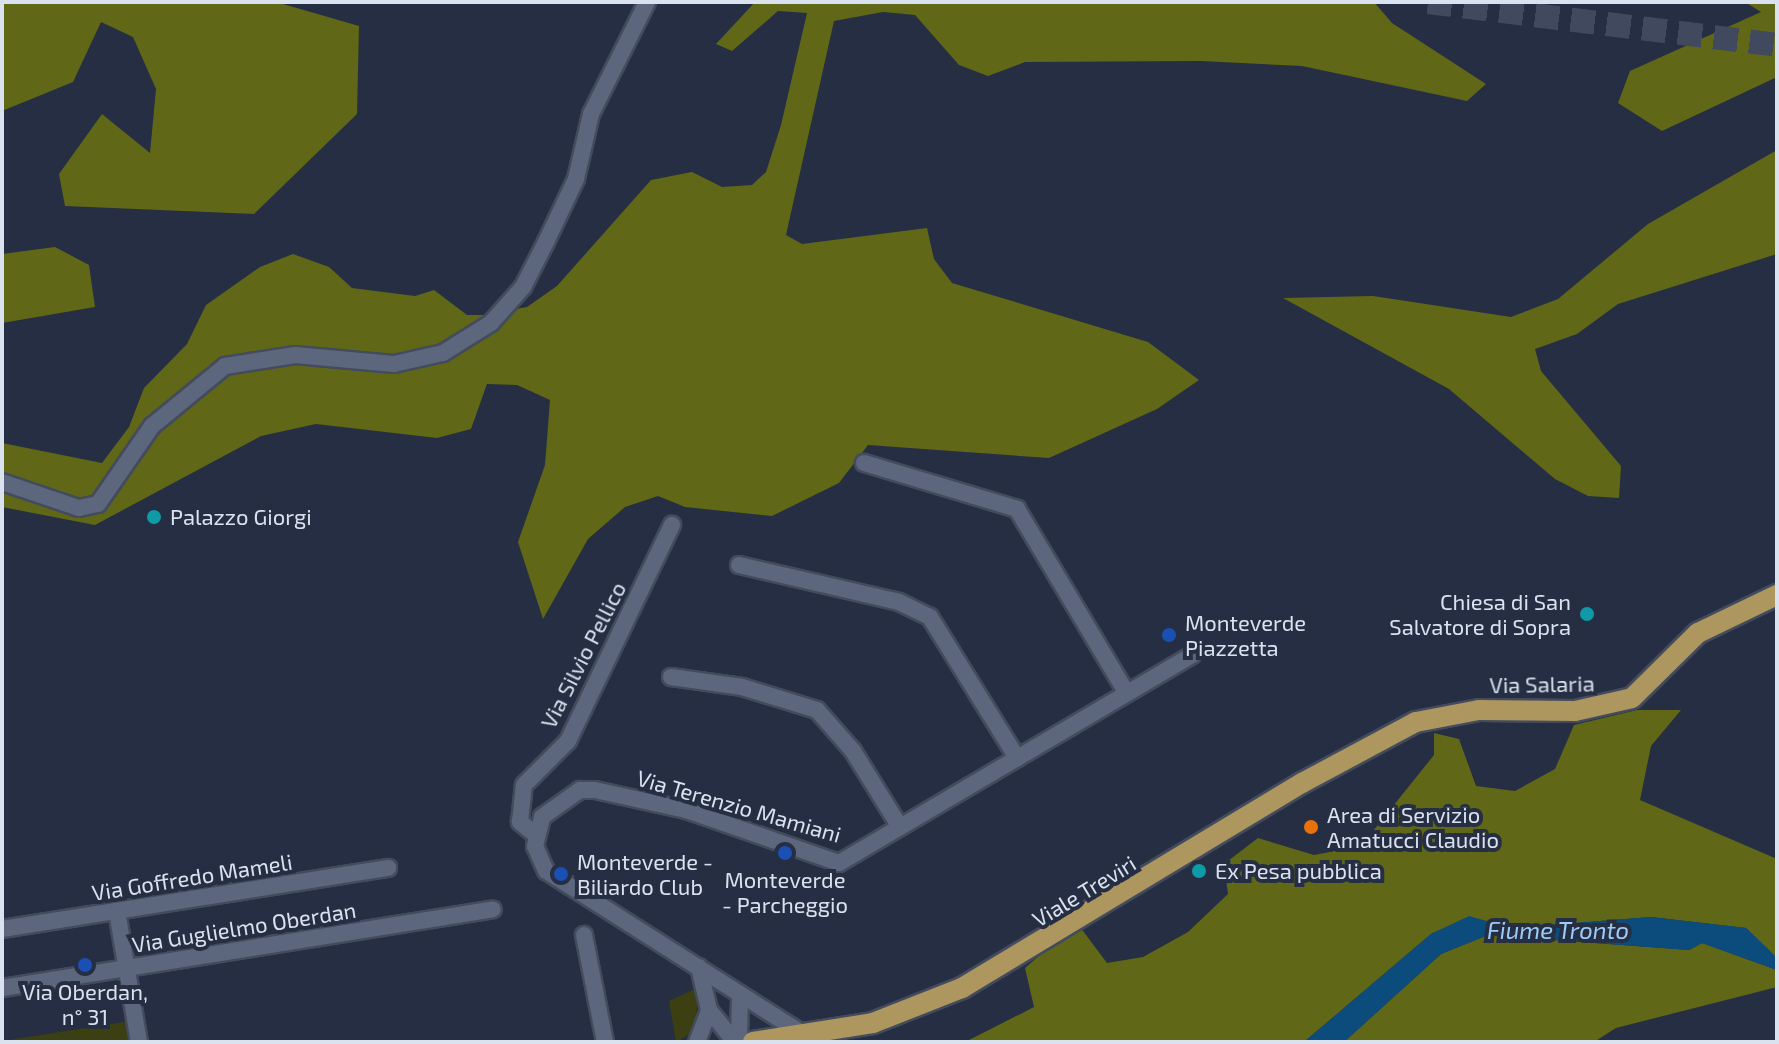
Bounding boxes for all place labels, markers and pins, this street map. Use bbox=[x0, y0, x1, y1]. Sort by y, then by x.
place label: Palazzo Giorgi bbox=[170, 504, 312, 530]
marker: Palazzo Giorgi bbox=[145, 508, 163, 526]
place label: Chiesa di San Salvatore di Sopra bbox=[1389, 588, 1571, 640]
marker: Chiesa di San Salvatore di Sopra bbox=[1578, 605, 1596, 623]
place label: Monteverde Piazzetta bbox=[1185, 609, 1306, 660]
marker: Monteverde Piazzetta bbox=[1160, 626, 1178, 644]
place label: Area di Servizio Amatucci Claudio bbox=[1327, 801, 1499, 852]
marker: Area di Servizio Amatucci Claudio bbox=[1302, 818, 1320, 836]
marker: Monteverde - Parcheggio bbox=[776, 844, 794, 862]
place label: Monteverde - Biliardo Club bbox=[577, 848, 713, 900]
place label: Ex Pesa pubblica bbox=[1215, 858, 1382, 884]
marker: Ex Pesa pubblica bbox=[1190, 862, 1208, 880]
marker: Monteverde - Biliardo Club bbox=[552, 865, 570, 883]
place label: Monteverde - Parcheggio bbox=[722, 866, 848, 918]
marker: Via Oberdan, n° 31 bbox=[76, 956, 94, 974]
place label: Via Oberdan, n° 31 bbox=[22, 978, 148, 1030]

